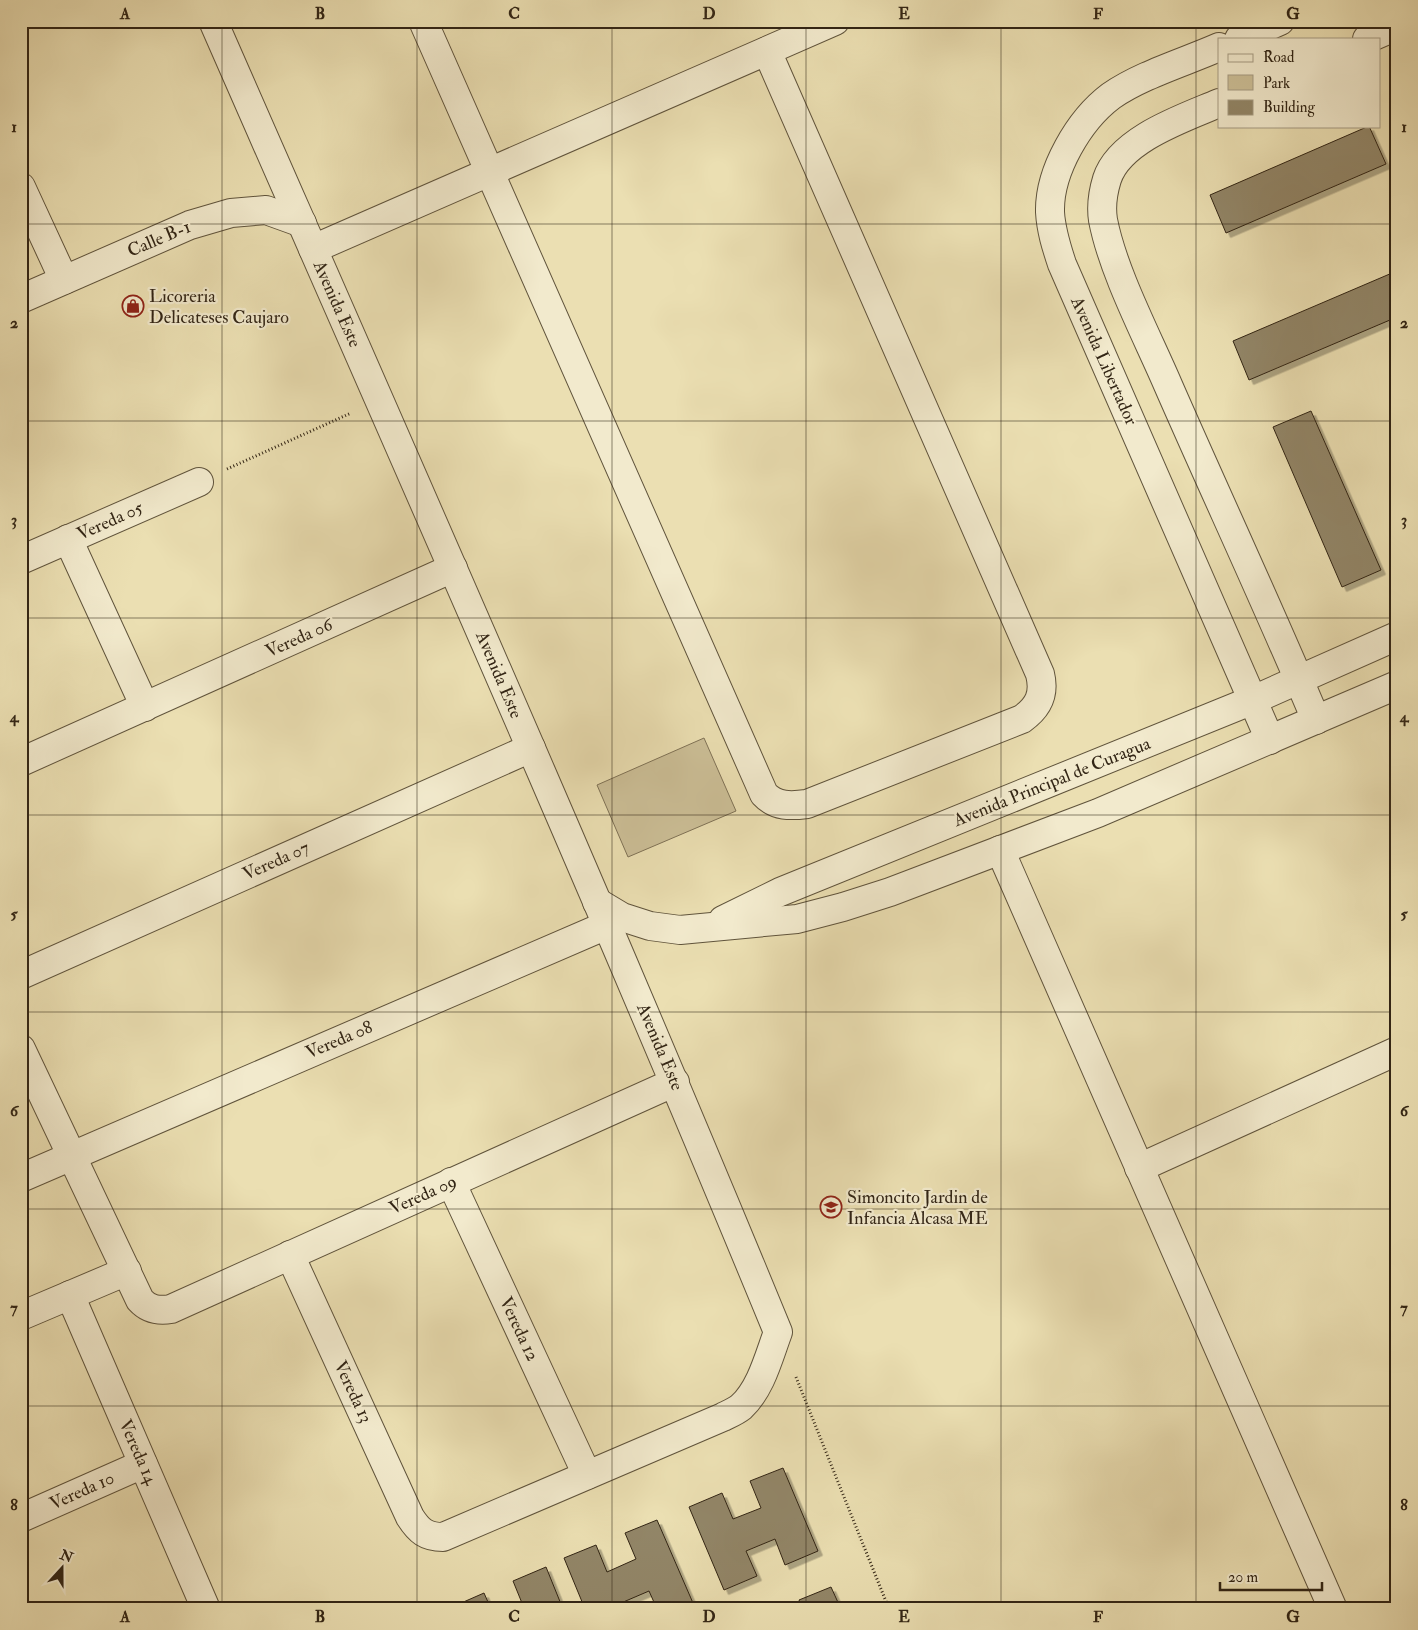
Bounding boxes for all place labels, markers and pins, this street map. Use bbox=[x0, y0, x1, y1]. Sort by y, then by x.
place label: Licoreria Delicateses Caujaro bbox=[149, 285, 289, 329]
shop icon: Licoreria Delicateses Caujaro bbox=[121, 294, 145, 318]
place label: Simoncito Jardin de Infancia Alcasa ME bbox=[847, 1186, 988, 1230]
school or university icon: Simoncito Jardin de Infancia Alcasa ME bbox=[819, 1195, 843, 1219]

